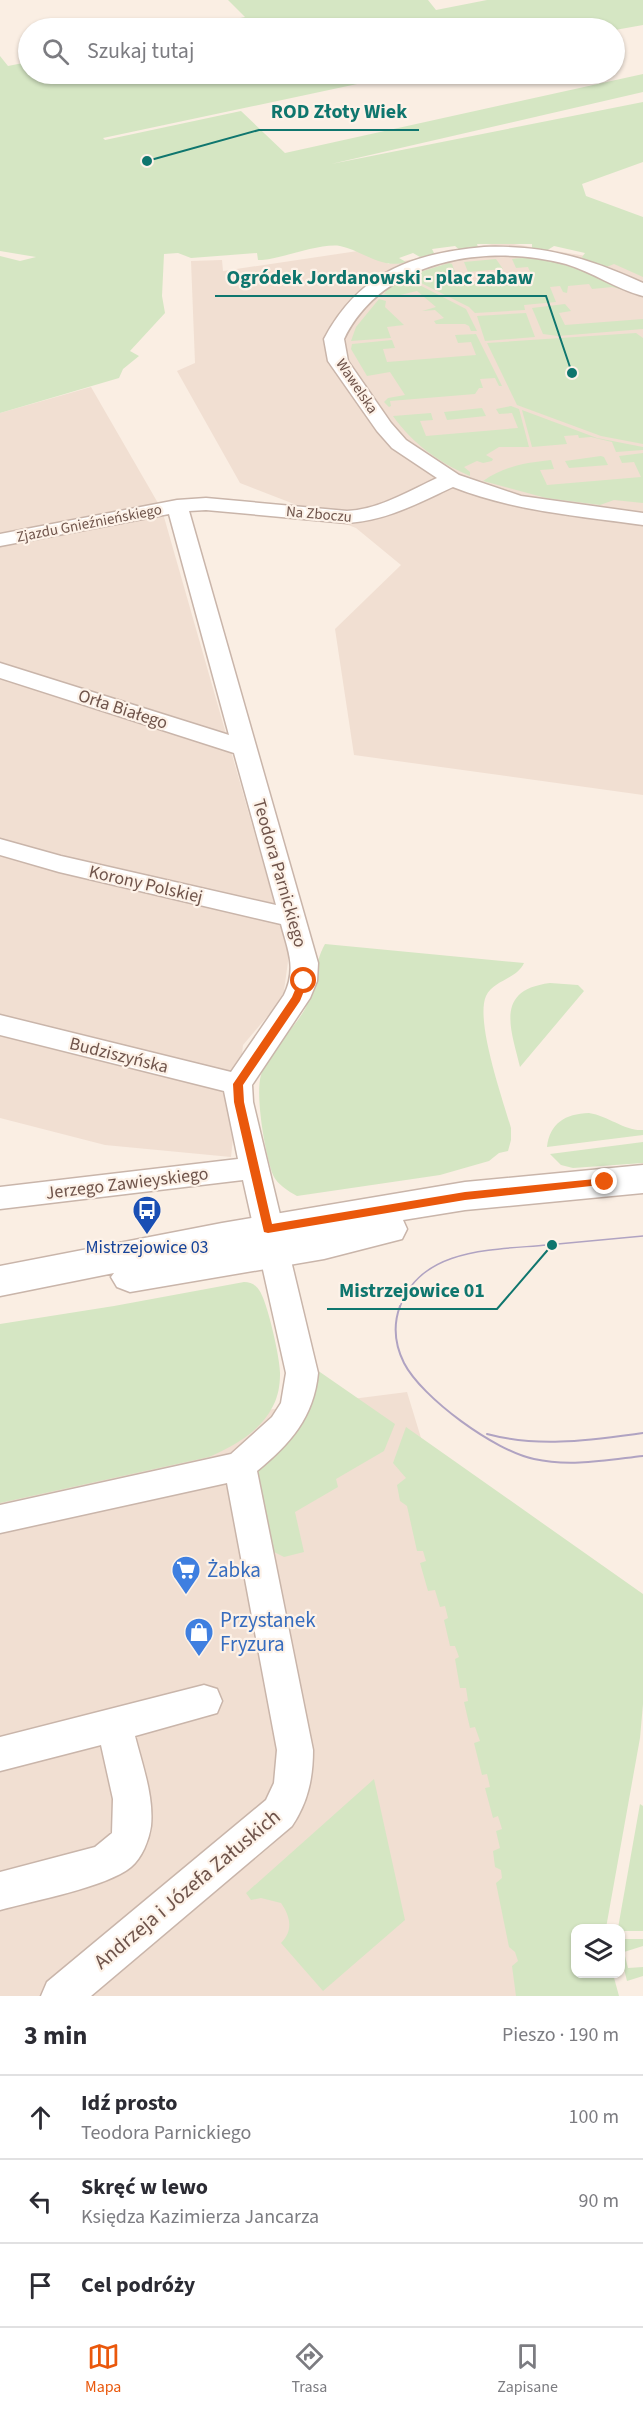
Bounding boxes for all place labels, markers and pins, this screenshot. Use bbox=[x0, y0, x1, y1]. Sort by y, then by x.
callout: ROD Złoty Wiek bbox=[259, 92, 419, 130]
callout: Ogródek Jordanowski - plac zabaw bbox=[215, 258, 546, 296]
bus stop icon: Mistrzejowice 03 bbox=[131, 1194, 163, 1236]
place label: Mistrzejowice 03 bbox=[85, 1235, 209, 1260]
callout: Mistrzejowice 01 bbox=[327, 1271, 497, 1309]
supermarket icon: Żabka bbox=[170, 1554, 202, 1596]
place label: Żabka bbox=[207, 1555, 261, 1585]
place label: Przystanek Fryzura bbox=[220, 1605, 316, 1659]
shop icon: Przystanek Fryzura bbox=[183, 1616, 215, 1658]

